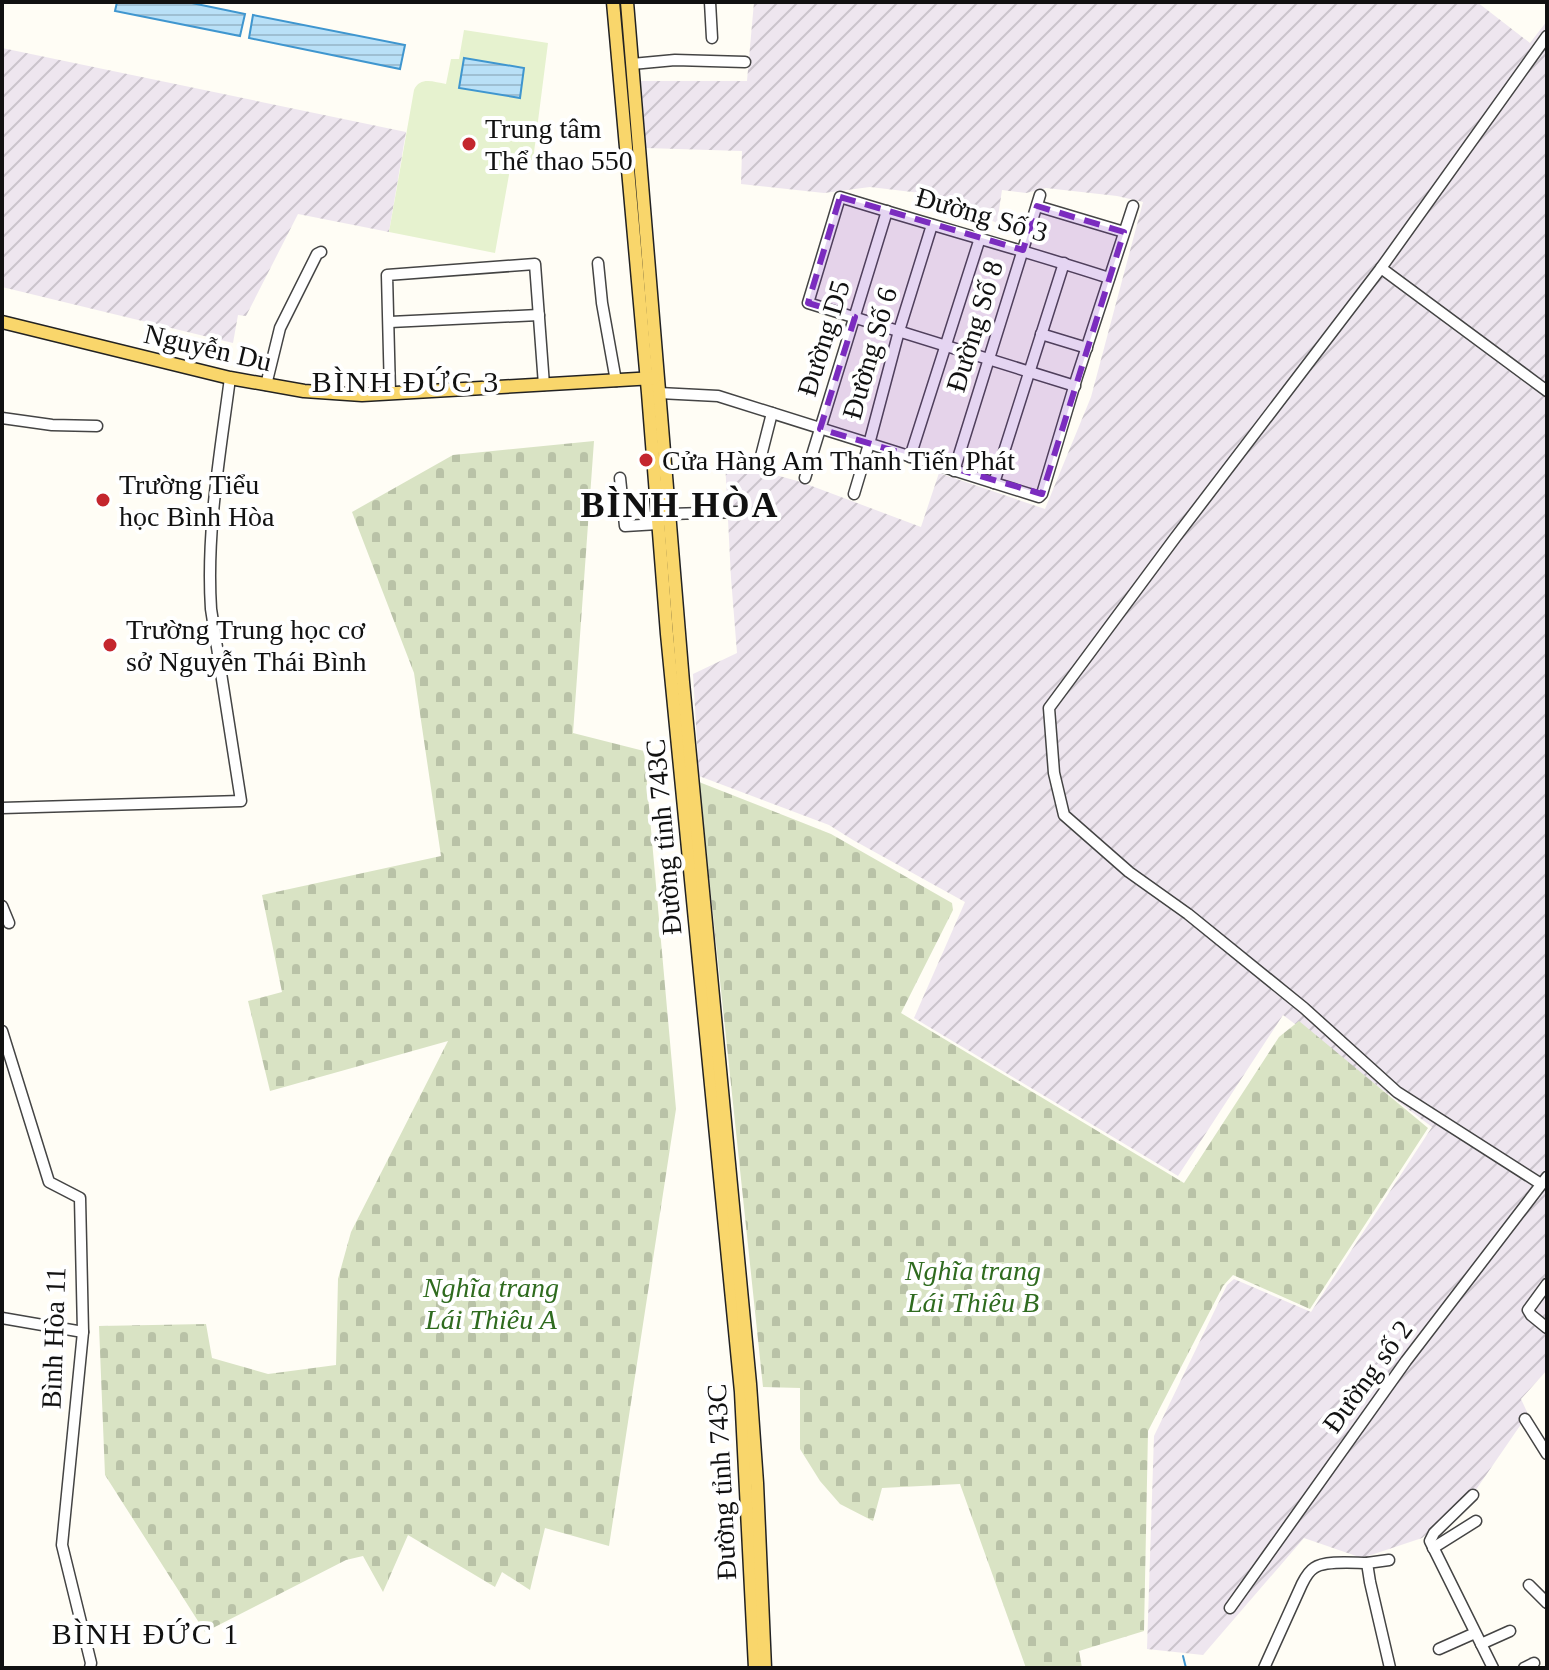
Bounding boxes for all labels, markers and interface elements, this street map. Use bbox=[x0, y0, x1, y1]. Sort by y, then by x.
place label: Trung tâm Thể thao 550 bbox=[485, 113, 633, 176]
marker: Trung tâm Thể thao 550 bbox=[460, 135, 478, 153]
street label: Đường Số 3 bbox=[912, 181, 1051, 248]
street label: Đường Số 8 bbox=[940, 257, 1009, 396]
street label: Đường D5 bbox=[791, 277, 856, 400]
street label: Đường Số 6 bbox=[836, 284, 903, 423]
street label: Nguyễn Du bbox=[141, 318, 275, 377]
district label: BÌNH ĐỨC 3 bbox=[312, 365, 500, 398]
place label: Cửa Hàng Am Thanh Tiến Phát bbox=[662, 445, 1015, 476]
marker: Cửa Hàng Am Thanh Tiến Phát bbox=[637, 451, 655, 469]
place label: Trường Tiểu học Bình Hòa bbox=[119, 469, 275, 532]
district label: BÌNH HÒA bbox=[580, 485, 780, 525]
marker: Trường Tiểu học Bình Hòa bbox=[94, 491, 112, 509]
place label: Trường Trung học cơ sở Nguyễn Thái Bình bbox=[126, 614, 367, 677]
marker: Trường Trung học cơ sở Nguyễn Thái Bình bbox=[101, 636, 119, 654]
street label: Đường tỉnh 743C bbox=[639, 738, 687, 936]
park label: Nghĩa trang Lái Thiêu B bbox=[904, 1255, 1041, 1318]
street label: Bình Hòa 11 bbox=[36, 1266, 71, 1410]
park label: Nghĩa trang Lái Thiêu A bbox=[422, 1272, 559, 1335]
street label: Đường số 2 bbox=[1316, 1314, 1418, 1438]
street label: Đường tỉnh 743C bbox=[701, 1383, 742, 1581]
district label: BÌNH ĐỨC 1 bbox=[52, 1617, 240, 1650]

